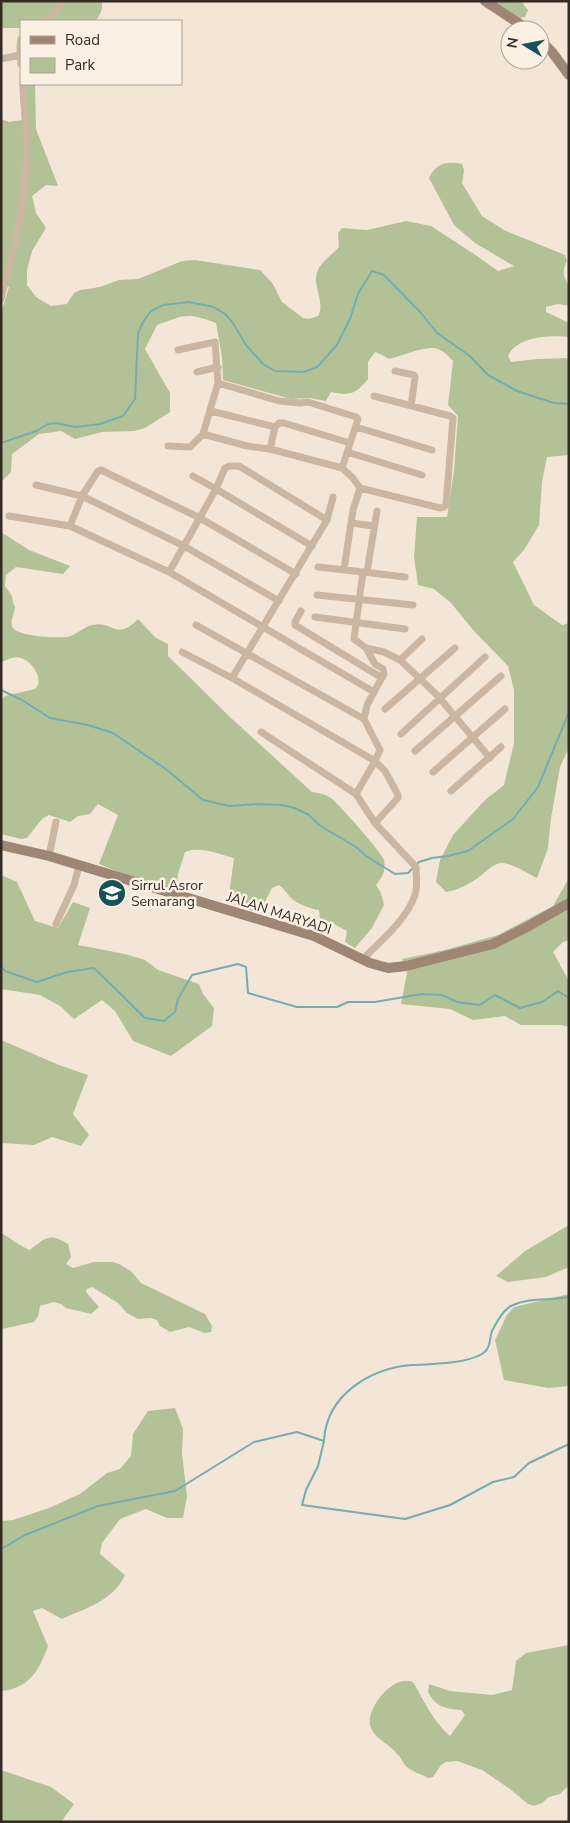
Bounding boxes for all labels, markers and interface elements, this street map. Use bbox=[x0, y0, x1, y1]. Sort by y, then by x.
legend bbox=[20, 20, 182, 85]
north arrow bbox=[500, 20, 550, 70]
text: Road bbox=[65, 30, 100, 50]
text: N bbox=[502, 36, 523, 50]
text: Park bbox=[65, 55, 95, 75]
place label: Sirrul Asror Semarang bbox=[131, 876, 203, 911]
school or university icon: Sirrul Asror Semarang bbox=[97, 878, 127, 908]
street label: JALAN MARYADI bbox=[223, 887, 334, 939]

